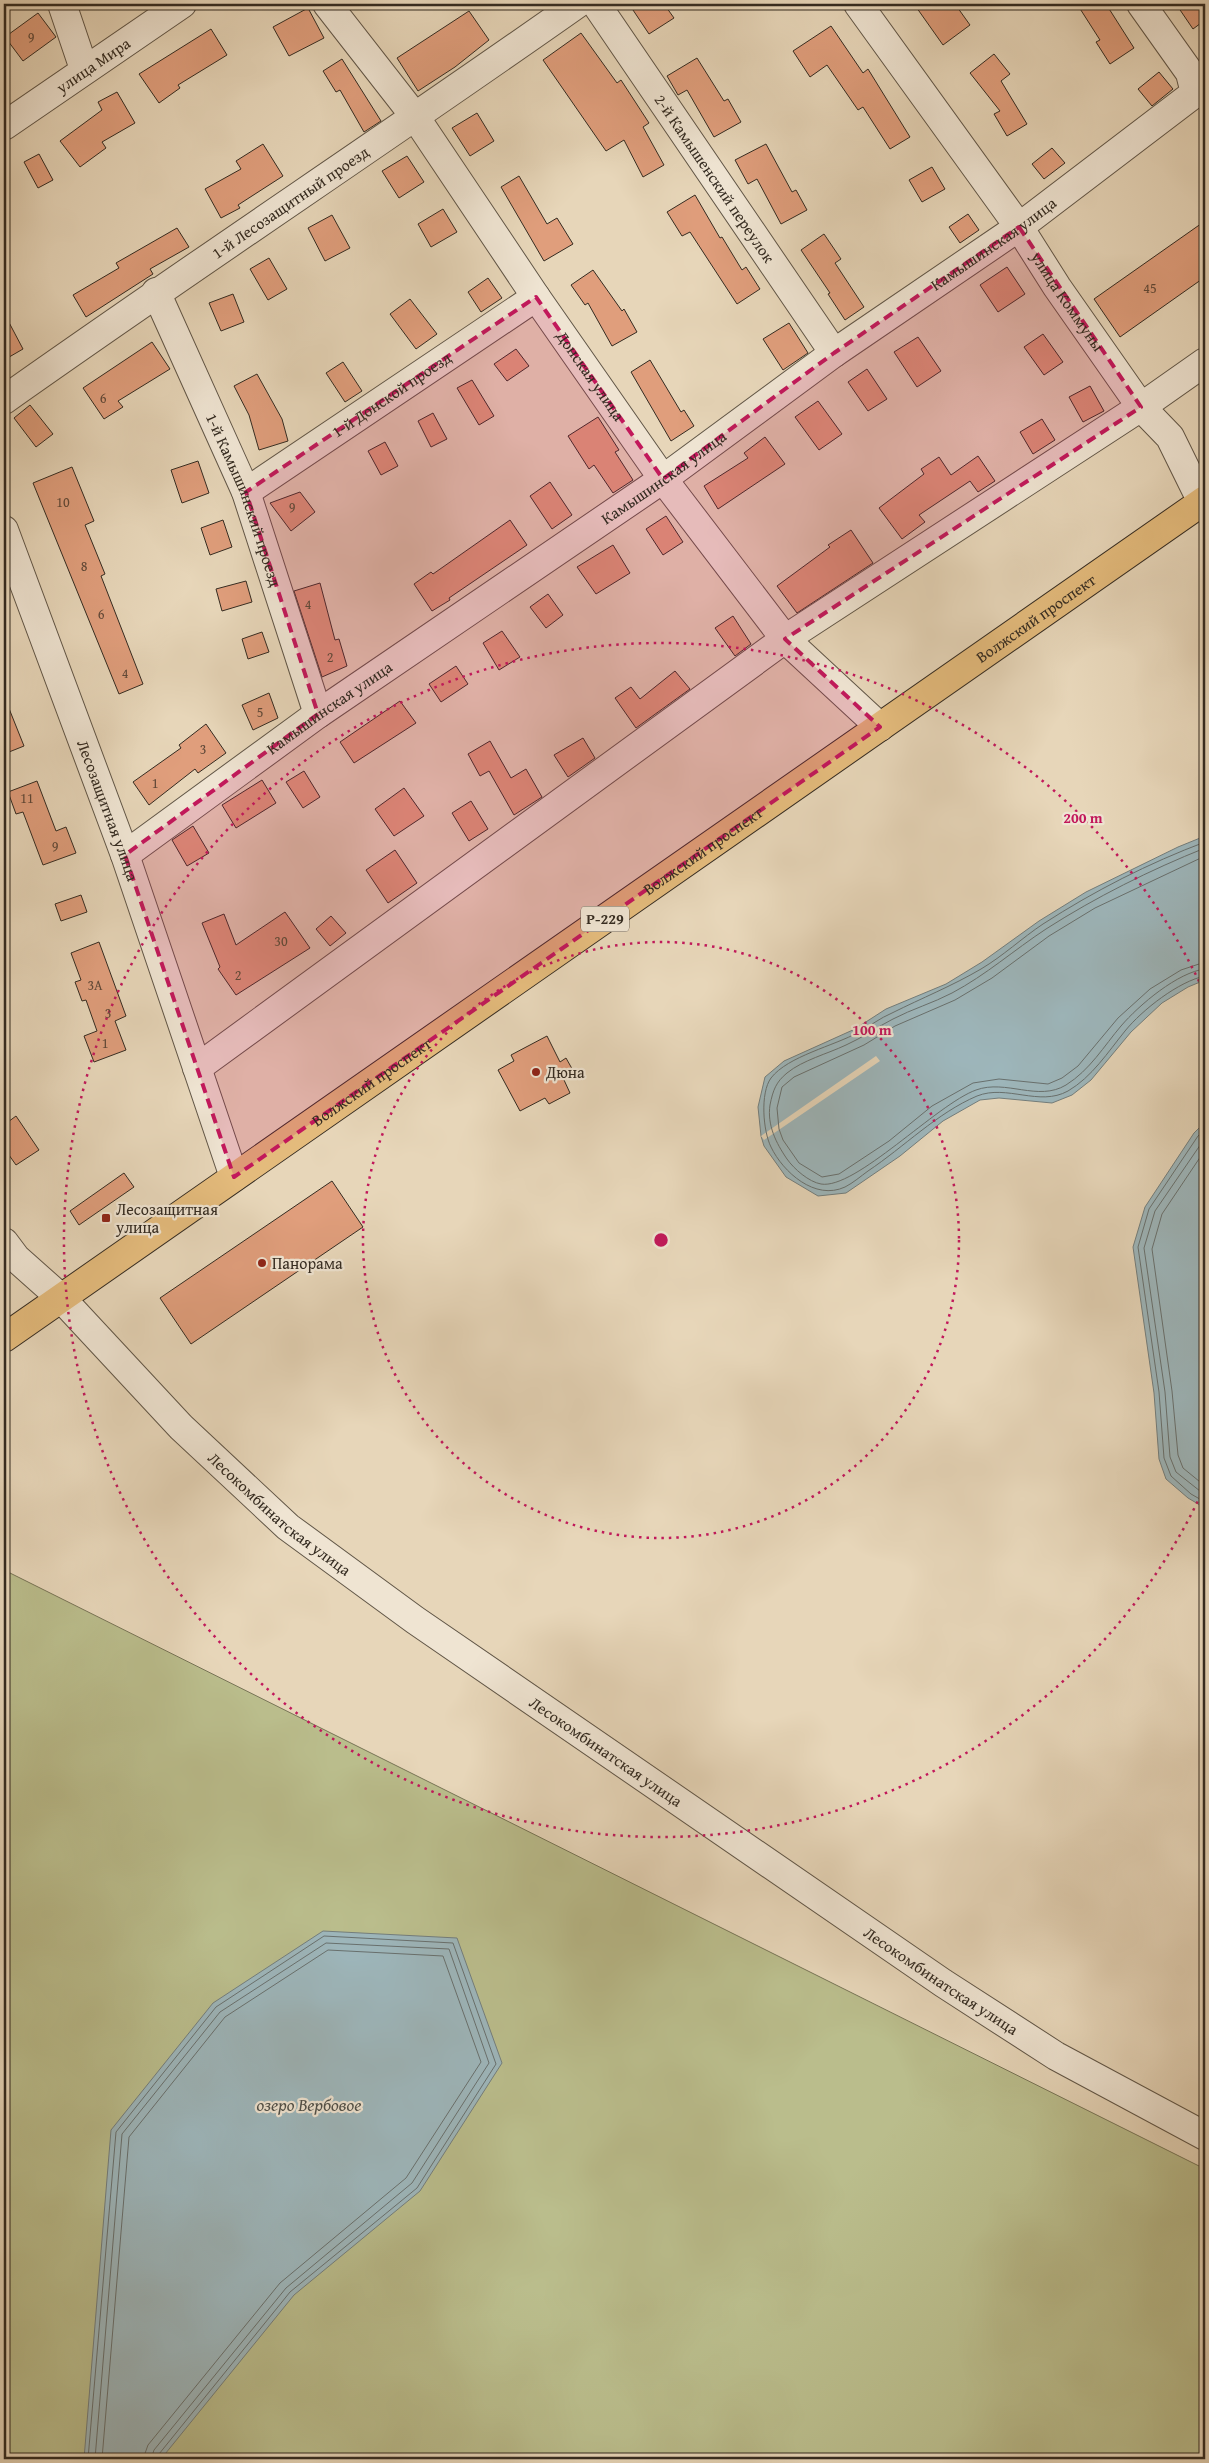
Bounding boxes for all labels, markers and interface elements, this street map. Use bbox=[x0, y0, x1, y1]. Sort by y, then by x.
house number: 9 bbox=[28, 27, 35, 47]
street label: улица Мира bbox=[50, 31, 135, 99]
street label: 2-й Камышенский переулок bbox=[649, 89, 781, 268]
street label: 1-й Лесозащитный проезд bbox=[207, 139, 374, 264]
street label: Камышинская улица bbox=[925, 191, 1061, 296]
street label: улица Коммуны bbox=[1025, 246, 1110, 356]
house number: 45 bbox=[1143, 278, 1157, 298]
street label: Донская улица bbox=[550, 325, 631, 426]
street label: 1-й Донской проезд bbox=[327, 345, 456, 443]
house number: 6 bbox=[100, 388, 107, 408]
street label: 1-й Камышинский проезд bbox=[200, 409, 288, 590]
street label: Камышинская улица bbox=[596, 424, 732, 530]
house number: 10 bbox=[56, 492, 70, 512]
house number: 9 bbox=[289, 497, 296, 517]
house number: 8 bbox=[81, 556, 88, 576]
street label: Волжский проспект bbox=[971, 568, 1101, 668]
house number: 4 bbox=[305, 594, 312, 614]
house number: 6 bbox=[98, 604, 105, 624]
house number: 2 bbox=[327, 647, 333, 667]
street label: Камышинская улица bbox=[261, 655, 397, 760]
house number: 4 bbox=[122, 663, 129, 683]
house number: 5 bbox=[257, 702, 263, 722]
street label: Лесозащитная улица bbox=[71, 736, 145, 884]
house number: 3 bbox=[200, 739, 206, 759]
house number: 1 bbox=[152, 773, 158, 793]
house number: 11 bbox=[20, 788, 34, 808]
street label: Волжский проспект bbox=[638, 800, 768, 901]
text: 200 m bbox=[1063, 807, 1103, 828]
house number: 9 bbox=[52, 836, 59, 856]
road number: Р-229 bbox=[581, 906, 629, 932]
house number: 30 bbox=[274, 931, 288, 951]
house number: 2 bbox=[235, 965, 241, 985]
house number: 3А bbox=[87, 975, 103, 995]
house number: 3 bbox=[105, 1003, 111, 1023]
text: 100 m bbox=[852, 1019, 892, 1040]
street label: Волжский проспект bbox=[307, 1031, 436, 1132]
house number: 1 bbox=[102, 1033, 108, 1053]
place label: Дюна bbox=[545, 1060, 585, 1084]
marker: Дюна bbox=[530, 1066, 542, 1078]
place label: Лесозащитная улица bbox=[115, 1197, 218, 1239]
marker: Лесозащитная улица bbox=[100, 1212, 112, 1224]
centre of rings bbox=[652, 1231, 670, 1249]
place label: Панорама bbox=[272, 1251, 343, 1275]
marker: Панорама bbox=[256, 1257, 268, 1269]
street label: Лесокомбинатская улица bbox=[203, 1446, 357, 1582]
street label: Лесокомбинатская улица bbox=[524, 1690, 688, 1813]
street label: Лесокомбинатская улица bbox=[859, 1920, 1023, 2041]
water label: озеро Вербовое bbox=[257, 2091, 361, 2118]

